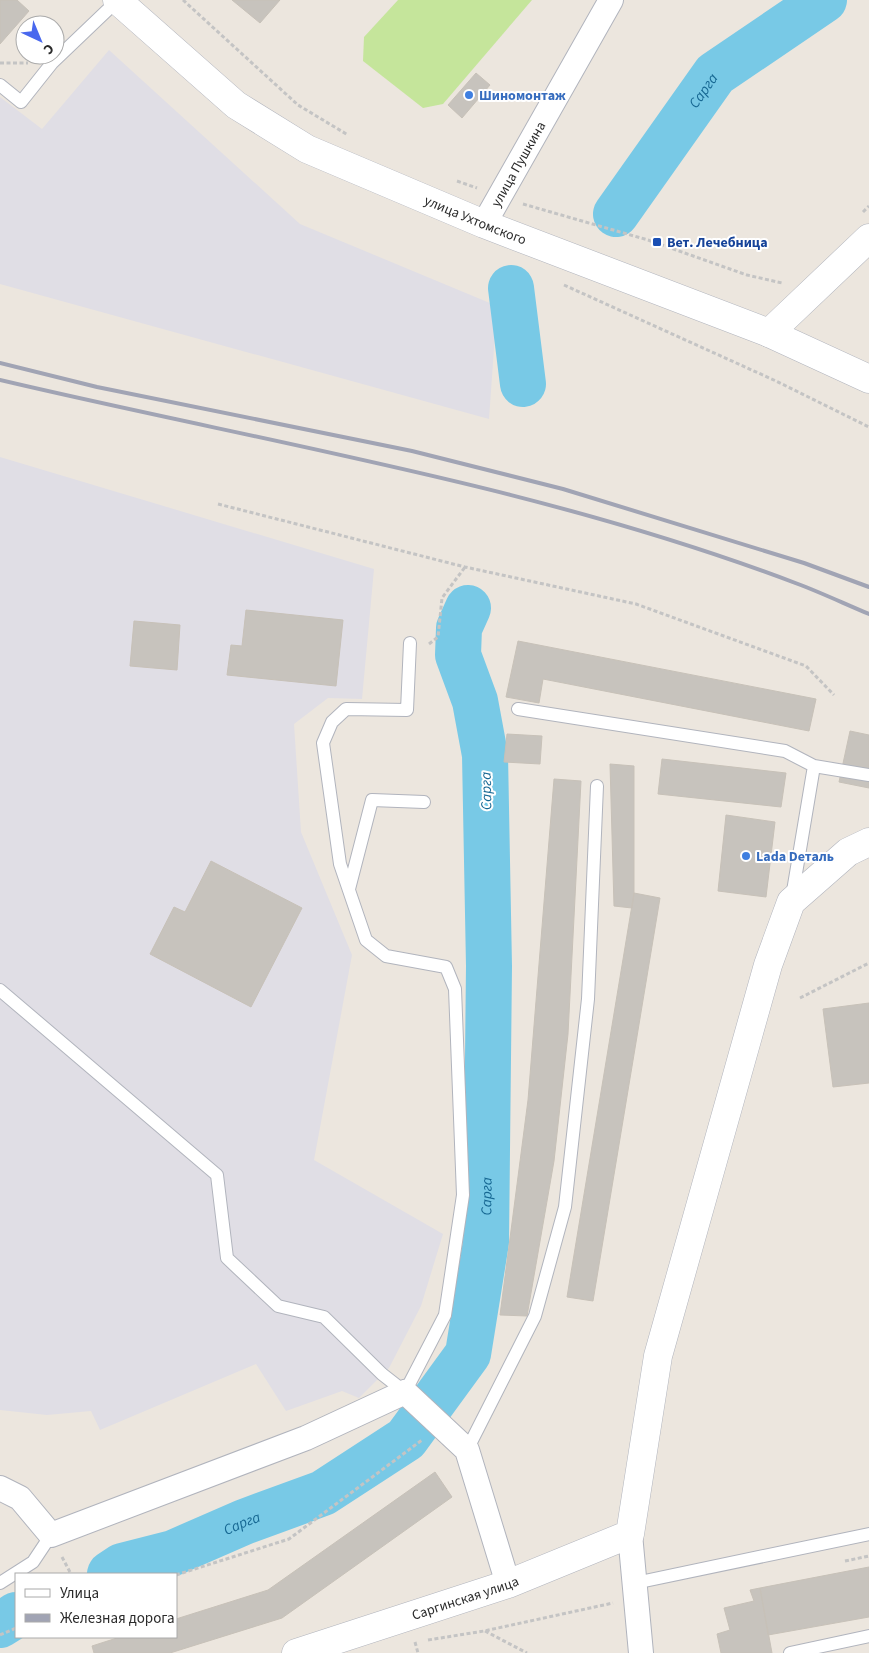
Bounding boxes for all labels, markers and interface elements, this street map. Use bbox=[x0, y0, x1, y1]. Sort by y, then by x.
north arrow bbox=[15, 15, 65, 65]
text: С bbox=[38, 39, 58, 59]
water label: Сарга bbox=[684, 69, 723, 113]
place label: Шиномонтаж bbox=[479, 86, 566, 106]
marker: Шиномонтаж bbox=[463, 89, 475, 101]
street label: улица Пушкина bbox=[487, 118, 551, 211]
street label: улица Ухтомского bbox=[421, 191, 529, 250]
place label: Вет. Лечебница bbox=[667, 233, 768, 253]
marker: Вет. Лечебница bbox=[651, 236, 663, 248]
water label: Сарга bbox=[476, 772, 497, 810]
place label: Lada Dеталь bbox=[756, 847, 834, 867]
marker: Lada Dеталь bbox=[740, 850, 752, 862]
water label: Сарга bbox=[476, 1177, 498, 1216]
water label: Сарга bbox=[220, 1507, 263, 1541]
street label: Саргинская улица bbox=[409, 1572, 522, 1626]
legend bbox=[15, 1573, 178, 1638]
text: Улица bbox=[60, 1583, 99, 1604]
text: Железная дорога bbox=[60, 1608, 175, 1629]

